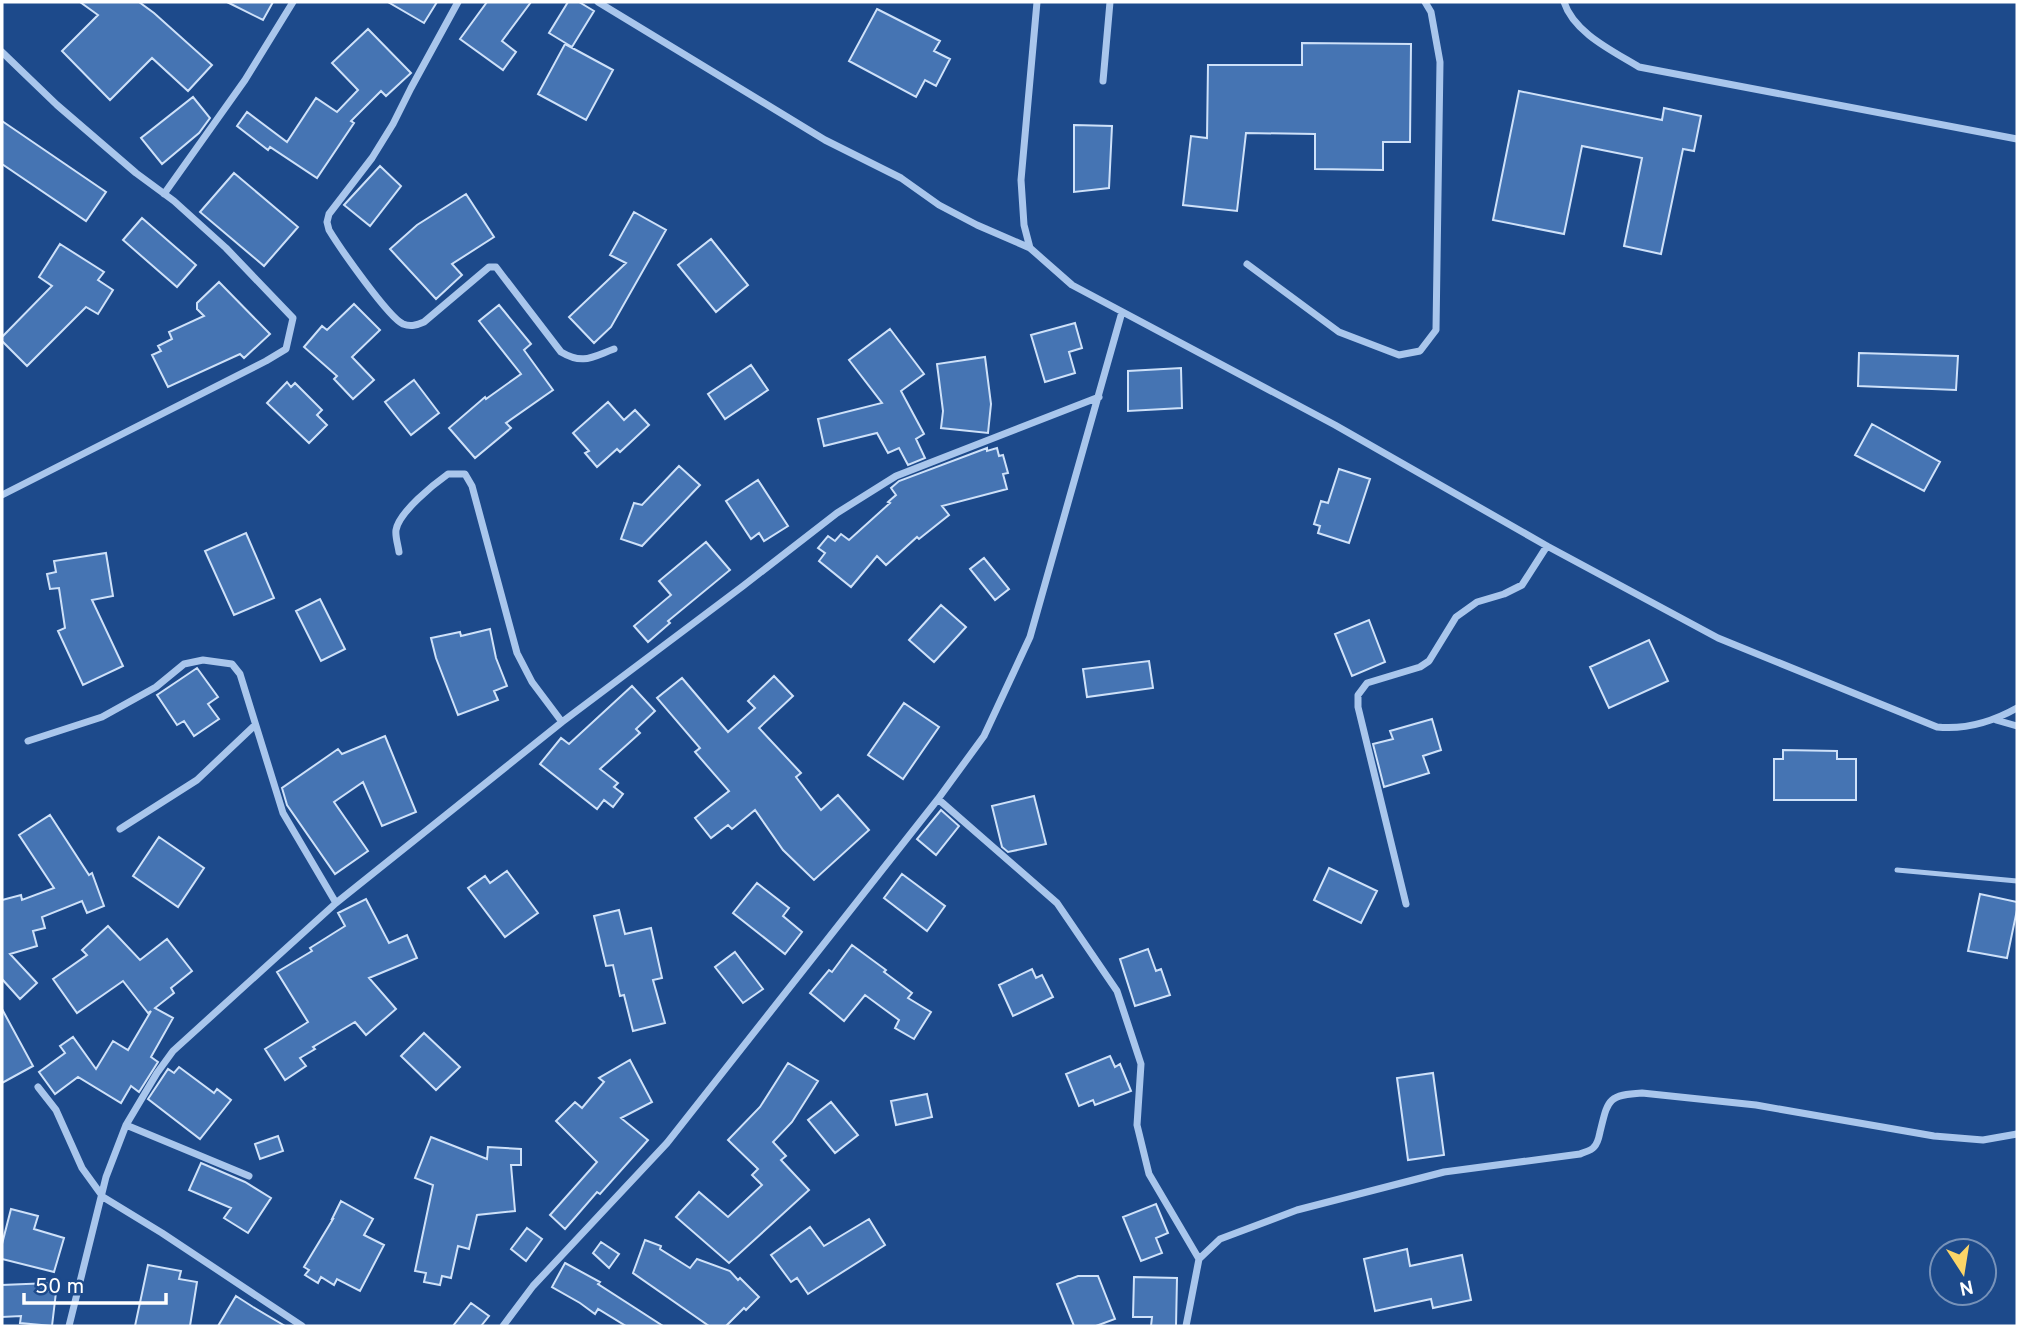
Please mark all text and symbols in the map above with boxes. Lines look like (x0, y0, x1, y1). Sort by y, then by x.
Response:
north arrow (1928, 1237, 1998, 1307)
scale bar (24, 1262, 166, 1306)
text: 50 m (35, 1274, 84, 1301)
text: N (1957, 1274, 1975, 1300)

